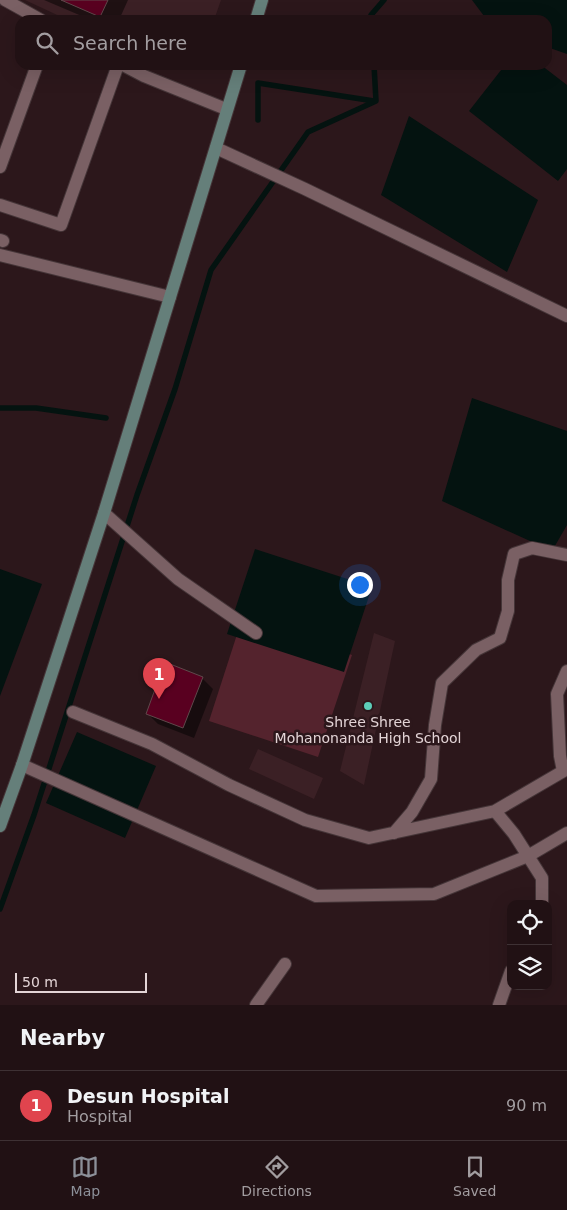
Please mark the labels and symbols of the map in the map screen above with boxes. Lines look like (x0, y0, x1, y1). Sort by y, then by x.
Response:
your location (347, 572, 373, 598)
pin: 1 (143, 658, 175, 699)
marker: Shree Shree Mohanonanda High School (362, 700, 374, 712)
place label: Shree Shree Mohanonanda High School (275, 714, 461, 746)
scale bar (15, 970, 148, 993)

